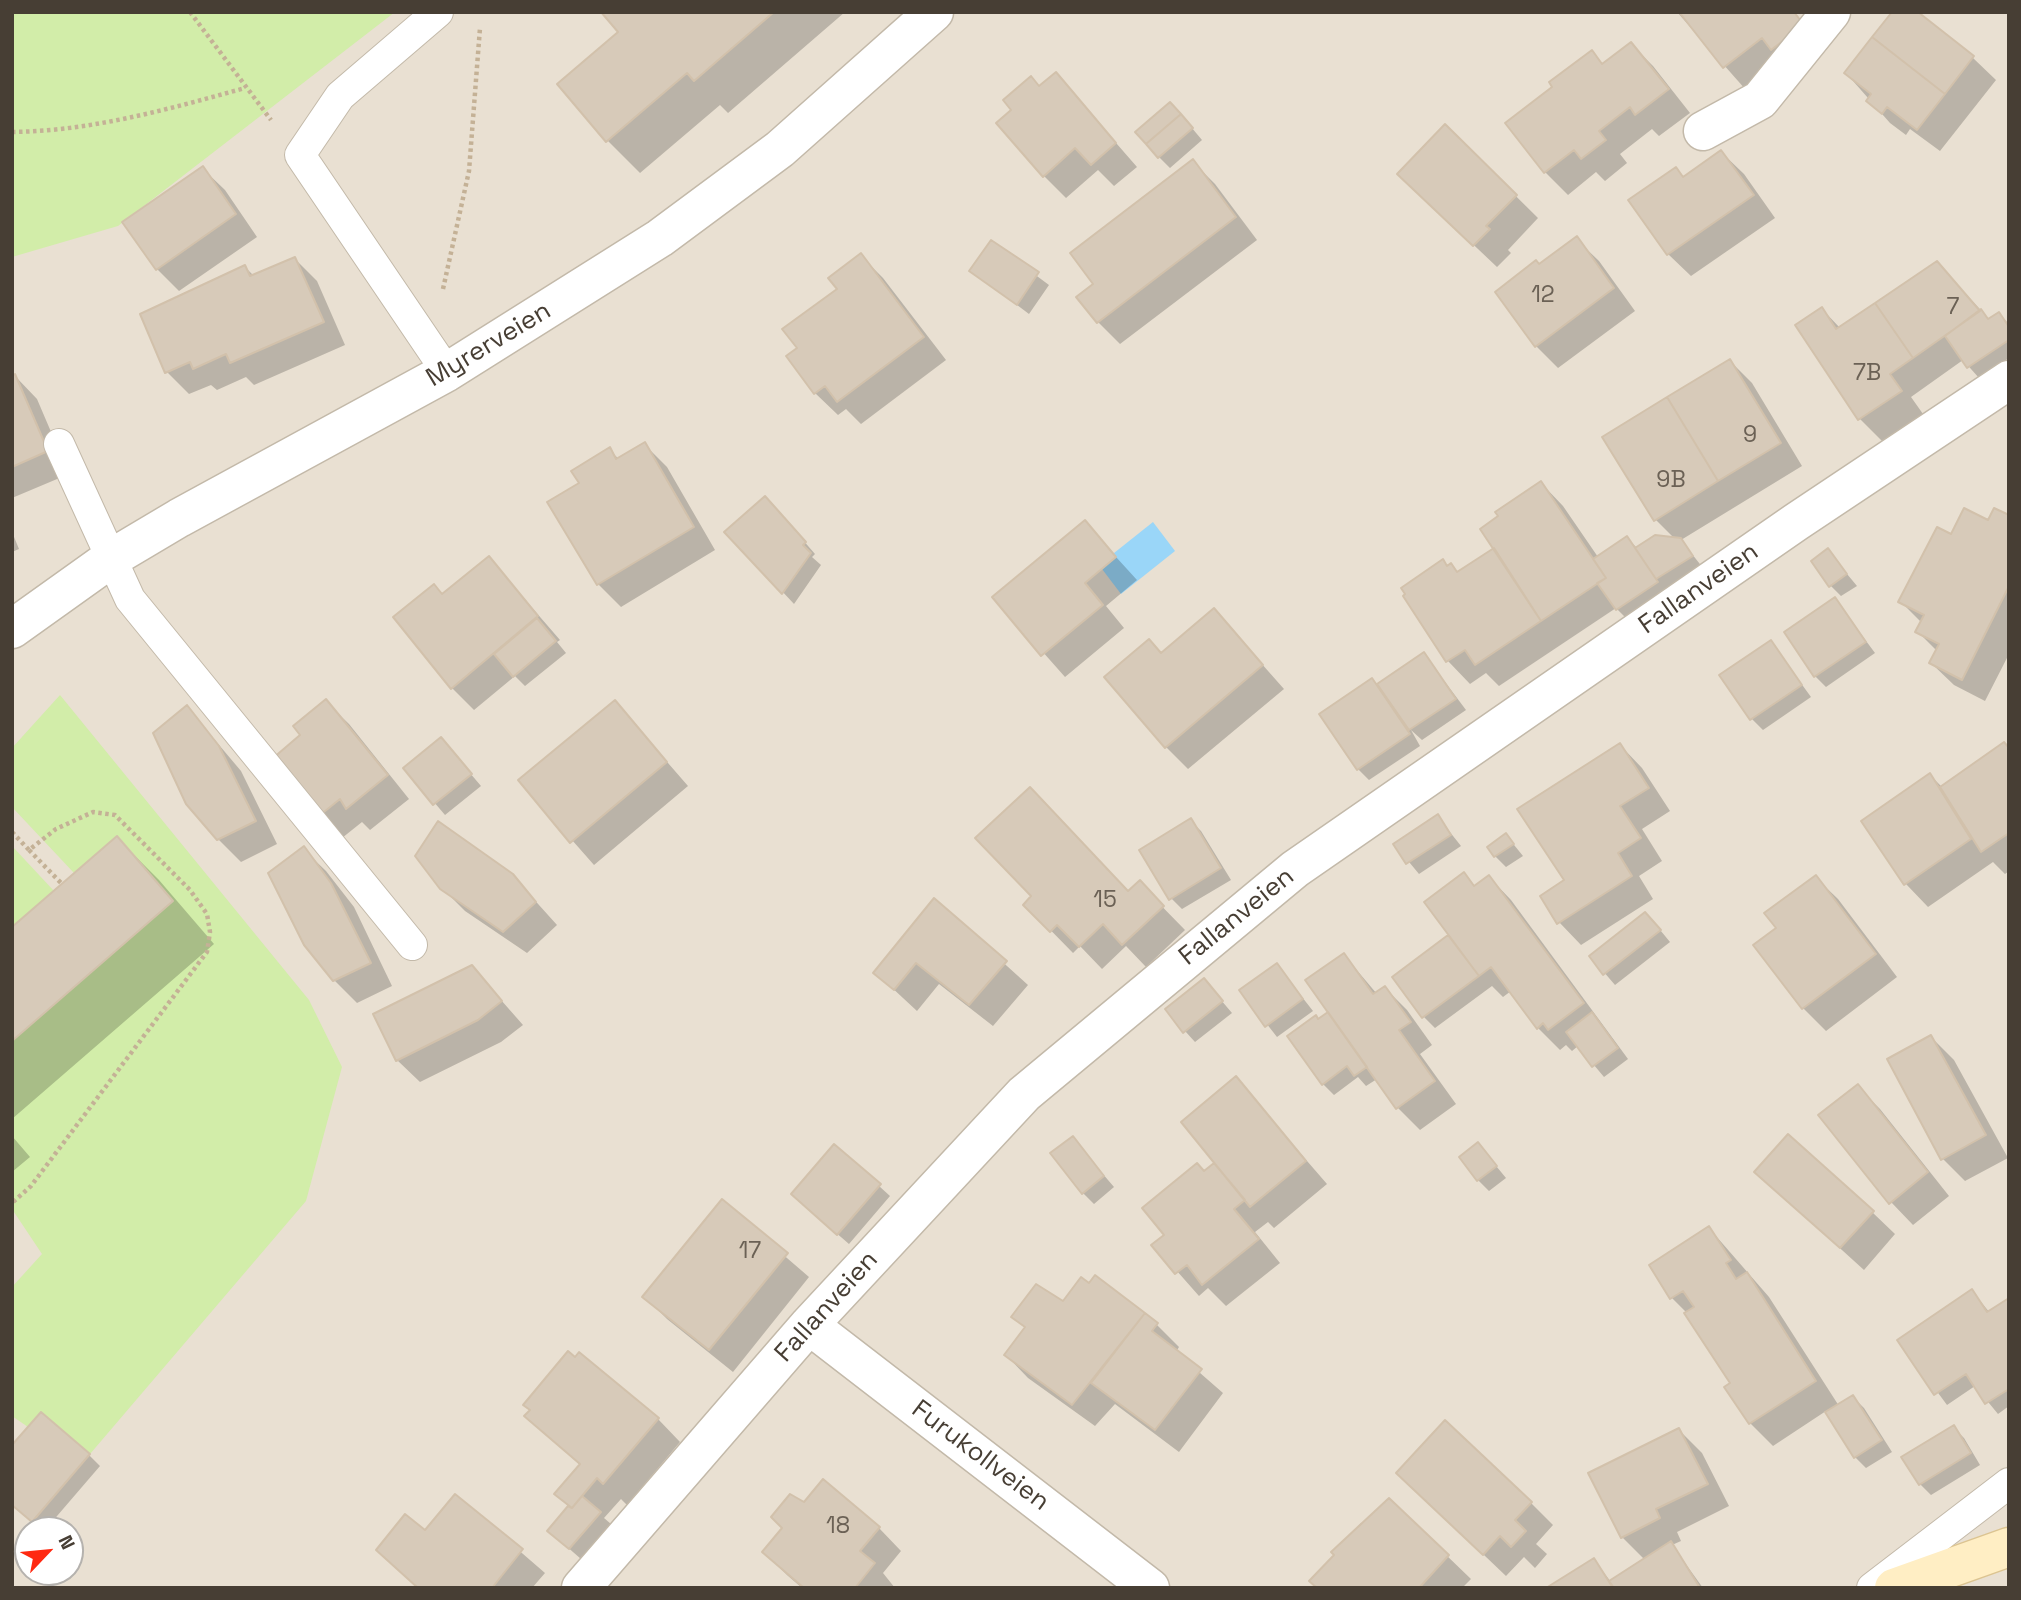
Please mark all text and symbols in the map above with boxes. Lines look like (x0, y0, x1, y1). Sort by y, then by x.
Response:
house number: 12 (1531, 282, 1555, 310)
house number: 7 (1947, 294, 1959, 322)
street label: Myrerveien (421, 296, 557, 394)
house number: 7B (1853, 360, 1881, 388)
house number: 9 (1743, 422, 1757, 450)
house number: 9B (1656, 467, 1686, 495)
street label: Fallanveien (1633, 536, 1765, 642)
street label: Fallanveien (1173, 861, 1301, 973)
house number: 15 (1093, 887, 1117, 915)
house number: 17 (739, 1238, 761, 1266)
street label: Fallanveien (769, 1245, 885, 1369)
street label: Furukollveien (905, 1394, 1055, 1518)
house number: 18 (826, 1513, 850, 1541)
north arrow (14, 1516, 84, 1586)
text: N (52, 1531, 81, 1554)

